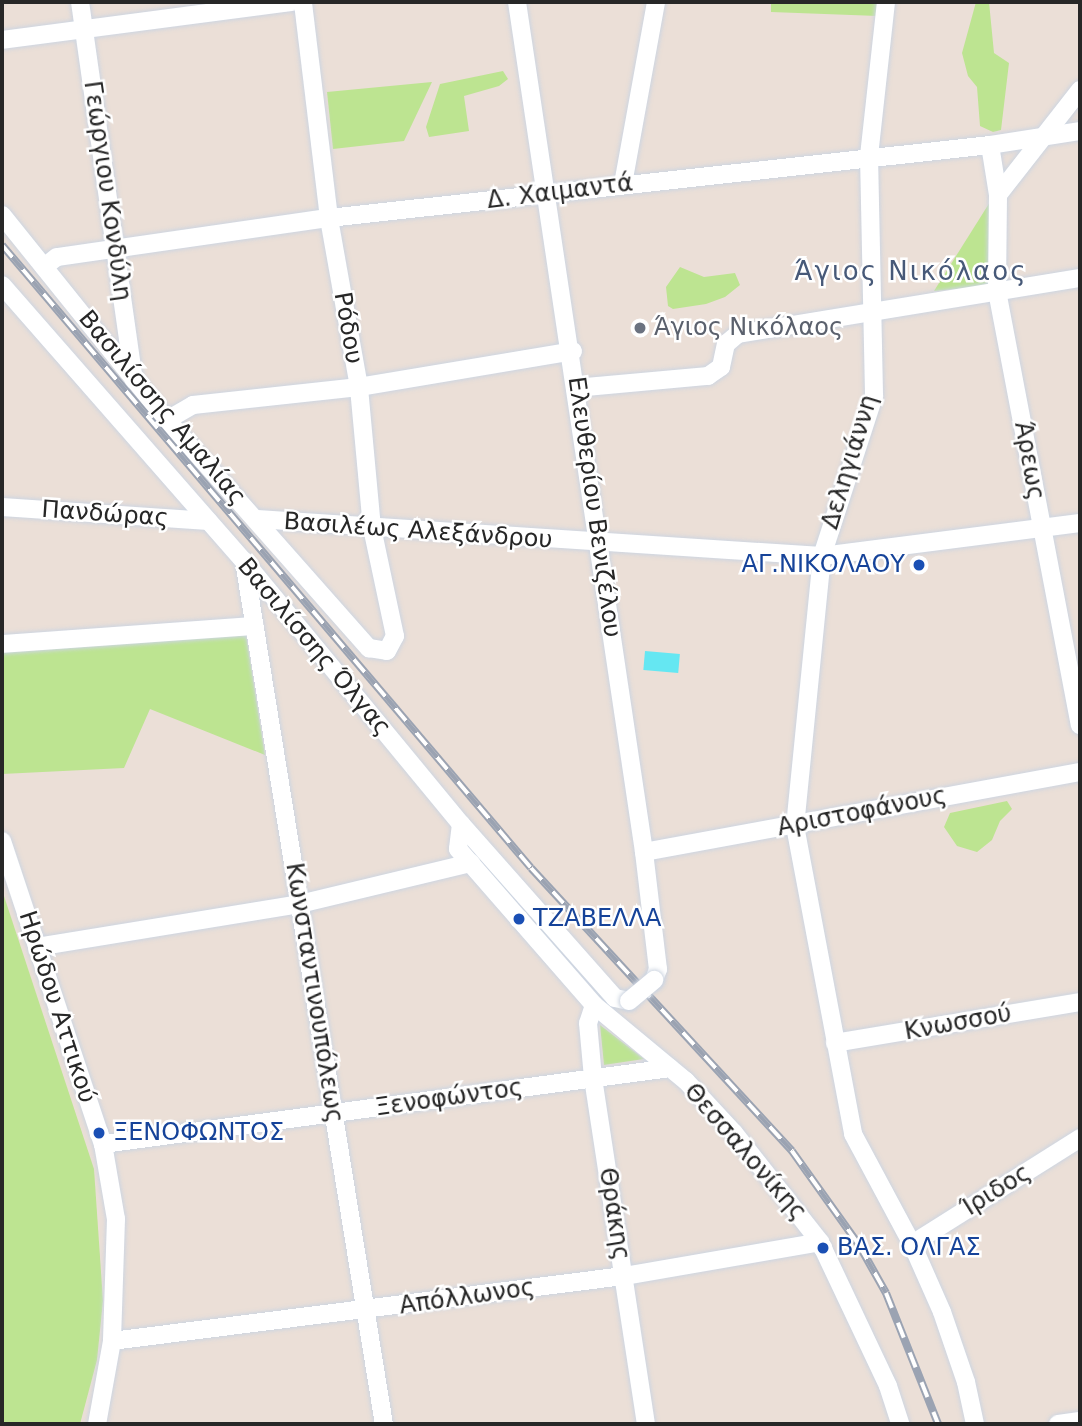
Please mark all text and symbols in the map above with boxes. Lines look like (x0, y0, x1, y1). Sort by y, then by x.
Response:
street label: Γεώργιου Κονδύλη (77, 79, 137, 303)
street label: Δ. Χαιμαντά (485, 169, 635, 215)
district label: Άγιος Νικόλαος (796, 256, 1026, 288)
street label: Ρόδου (328, 290, 368, 366)
street label: Βασιλίσσης Αμαλίας (72, 305, 252, 511)
place label: Άγιος Νικόλαος (654, 314, 843, 342)
marker: Άγιος Νικόλαος (632, 320, 648, 336)
street label: Ελευθερίου Βενιζέλου (561, 375, 627, 639)
street label: Δεληγιάννη (816, 391, 884, 533)
street label: Άρεως (1008, 420, 1050, 502)
street label: Πανδώρας (41, 495, 169, 533)
street label: Βασιλέως Αλεξάνδρου (283, 507, 553, 555)
place label: ΑΓ.ΝΙΚΟΛΑΟΥ (742, 551, 905, 579)
street label: Βασιλίσσης Όλγας (231, 552, 397, 742)
marker: ΑΓ.ΝΙΚΟΛΑΟΥ (911, 557, 927, 573)
street label: Αριστοφάνους (775, 781, 949, 843)
street label: Κωνσταντινουπόλεως (279, 861, 349, 1125)
place label: ΤΖΑΒΕΛΛΑ (533, 905, 661, 933)
street label: Ηρώδου Αττικού (12, 907, 102, 1107)
marker: ΤΖΑΒΕΛΛΑ (511, 911, 527, 927)
street label: Κνωσσού (902, 999, 1014, 1047)
street label: Ξενοφώντος (373, 1073, 525, 1123)
street label: Θεσσαλονίκης (678, 1078, 812, 1226)
place label: ΞΕΝΟΦΩΝΤΟΣ (113, 1119, 284, 1147)
marker: ΞΕΝΟΦΩΝΤΟΣ (91, 1125, 107, 1141)
street label: Ίριδος (956, 1158, 1036, 1224)
street label: Θράκης (592, 1166, 636, 1262)
place label: ΒΑΣ. ΟΛΓΑΣ (837, 1234, 981, 1262)
marker: ΒΑΣ. ΟΛΓΑΣ (815, 1240, 831, 1256)
street label: Απόλλωνος (398, 1273, 536, 1321)

